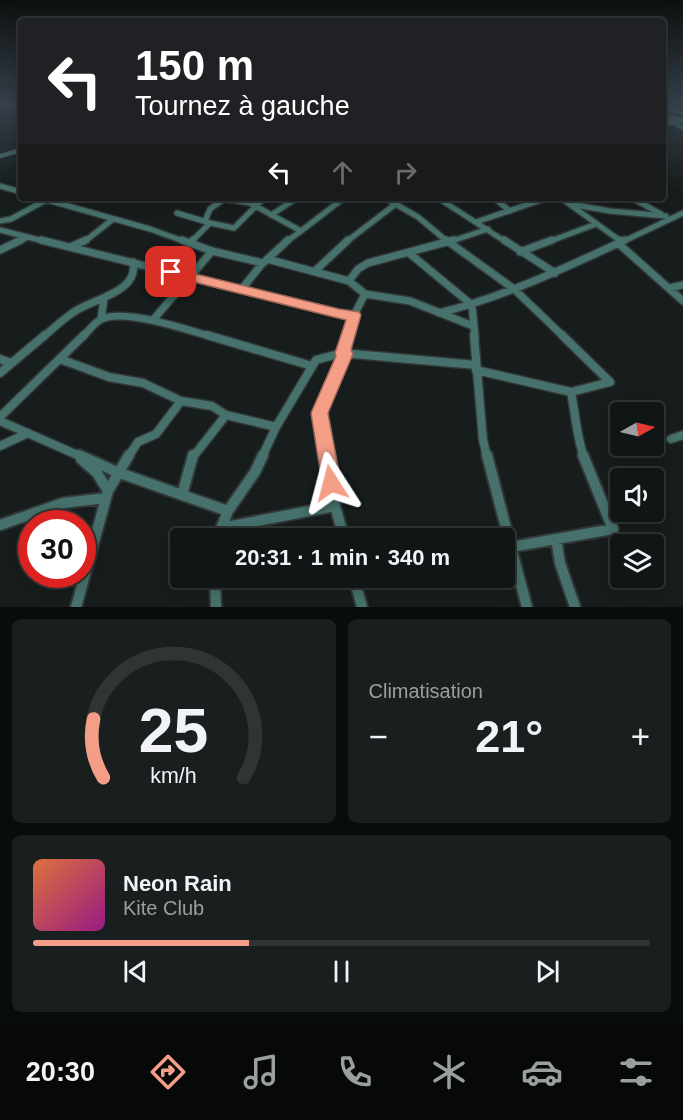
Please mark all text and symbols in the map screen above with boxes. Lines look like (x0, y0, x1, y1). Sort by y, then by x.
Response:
icon: left (36, 42, 114, 120)
text: 150 m (135, 42, 254, 89)
text: Tournez à gauche (135, 91, 350, 121)
icon: left (263, 156, 296, 189)
icon: ahead (326, 156, 359, 189)
icon: right (389, 156, 422, 189)
pin (145, 246, 196, 297)
icon: arrive (154, 255, 187, 288)
north arrow (610, 402, 664, 456)
map controls (610, 402, 664, 588)
position arrow (299, 451, 363, 515)
button: sound (610, 468, 664, 522)
speed limit sign: 30 (18, 510, 96, 588)
button: layers (610, 534, 664, 588)
text: 20:31 · 1 min · 340 m (235, 545, 450, 570)
text: Climatisation (369, 680, 483, 702)
text: 25 (139, 696, 208, 765)
text: 21° (475, 711, 543, 762)
text: − (369, 718, 388, 755)
text: + (631, 718, 650, 755)
text: km/h (151, 764, 197, 788)
text: Neon Rain (123, 871, 232, 896)
text: Kite Club (123, 897, 204, 919)
icon: previous (119, 955, 152, 988)
icon: pause (325, 955, 358, 988)
icon: next (531, 955, 564, 988)
icon: directions (147, 1051, 189, 1093)
icon: music (240, 1051, 282, 1093)
icon: phone (334, 1051, 376, 1093)
icon: climate (428, 1051, 470, 1093)
icon: car (521, 1051, 563, 1093)
icon: filters (615, 1051, 657, 1093)
text: 20:30 (26, 1057, 95, 1087)

